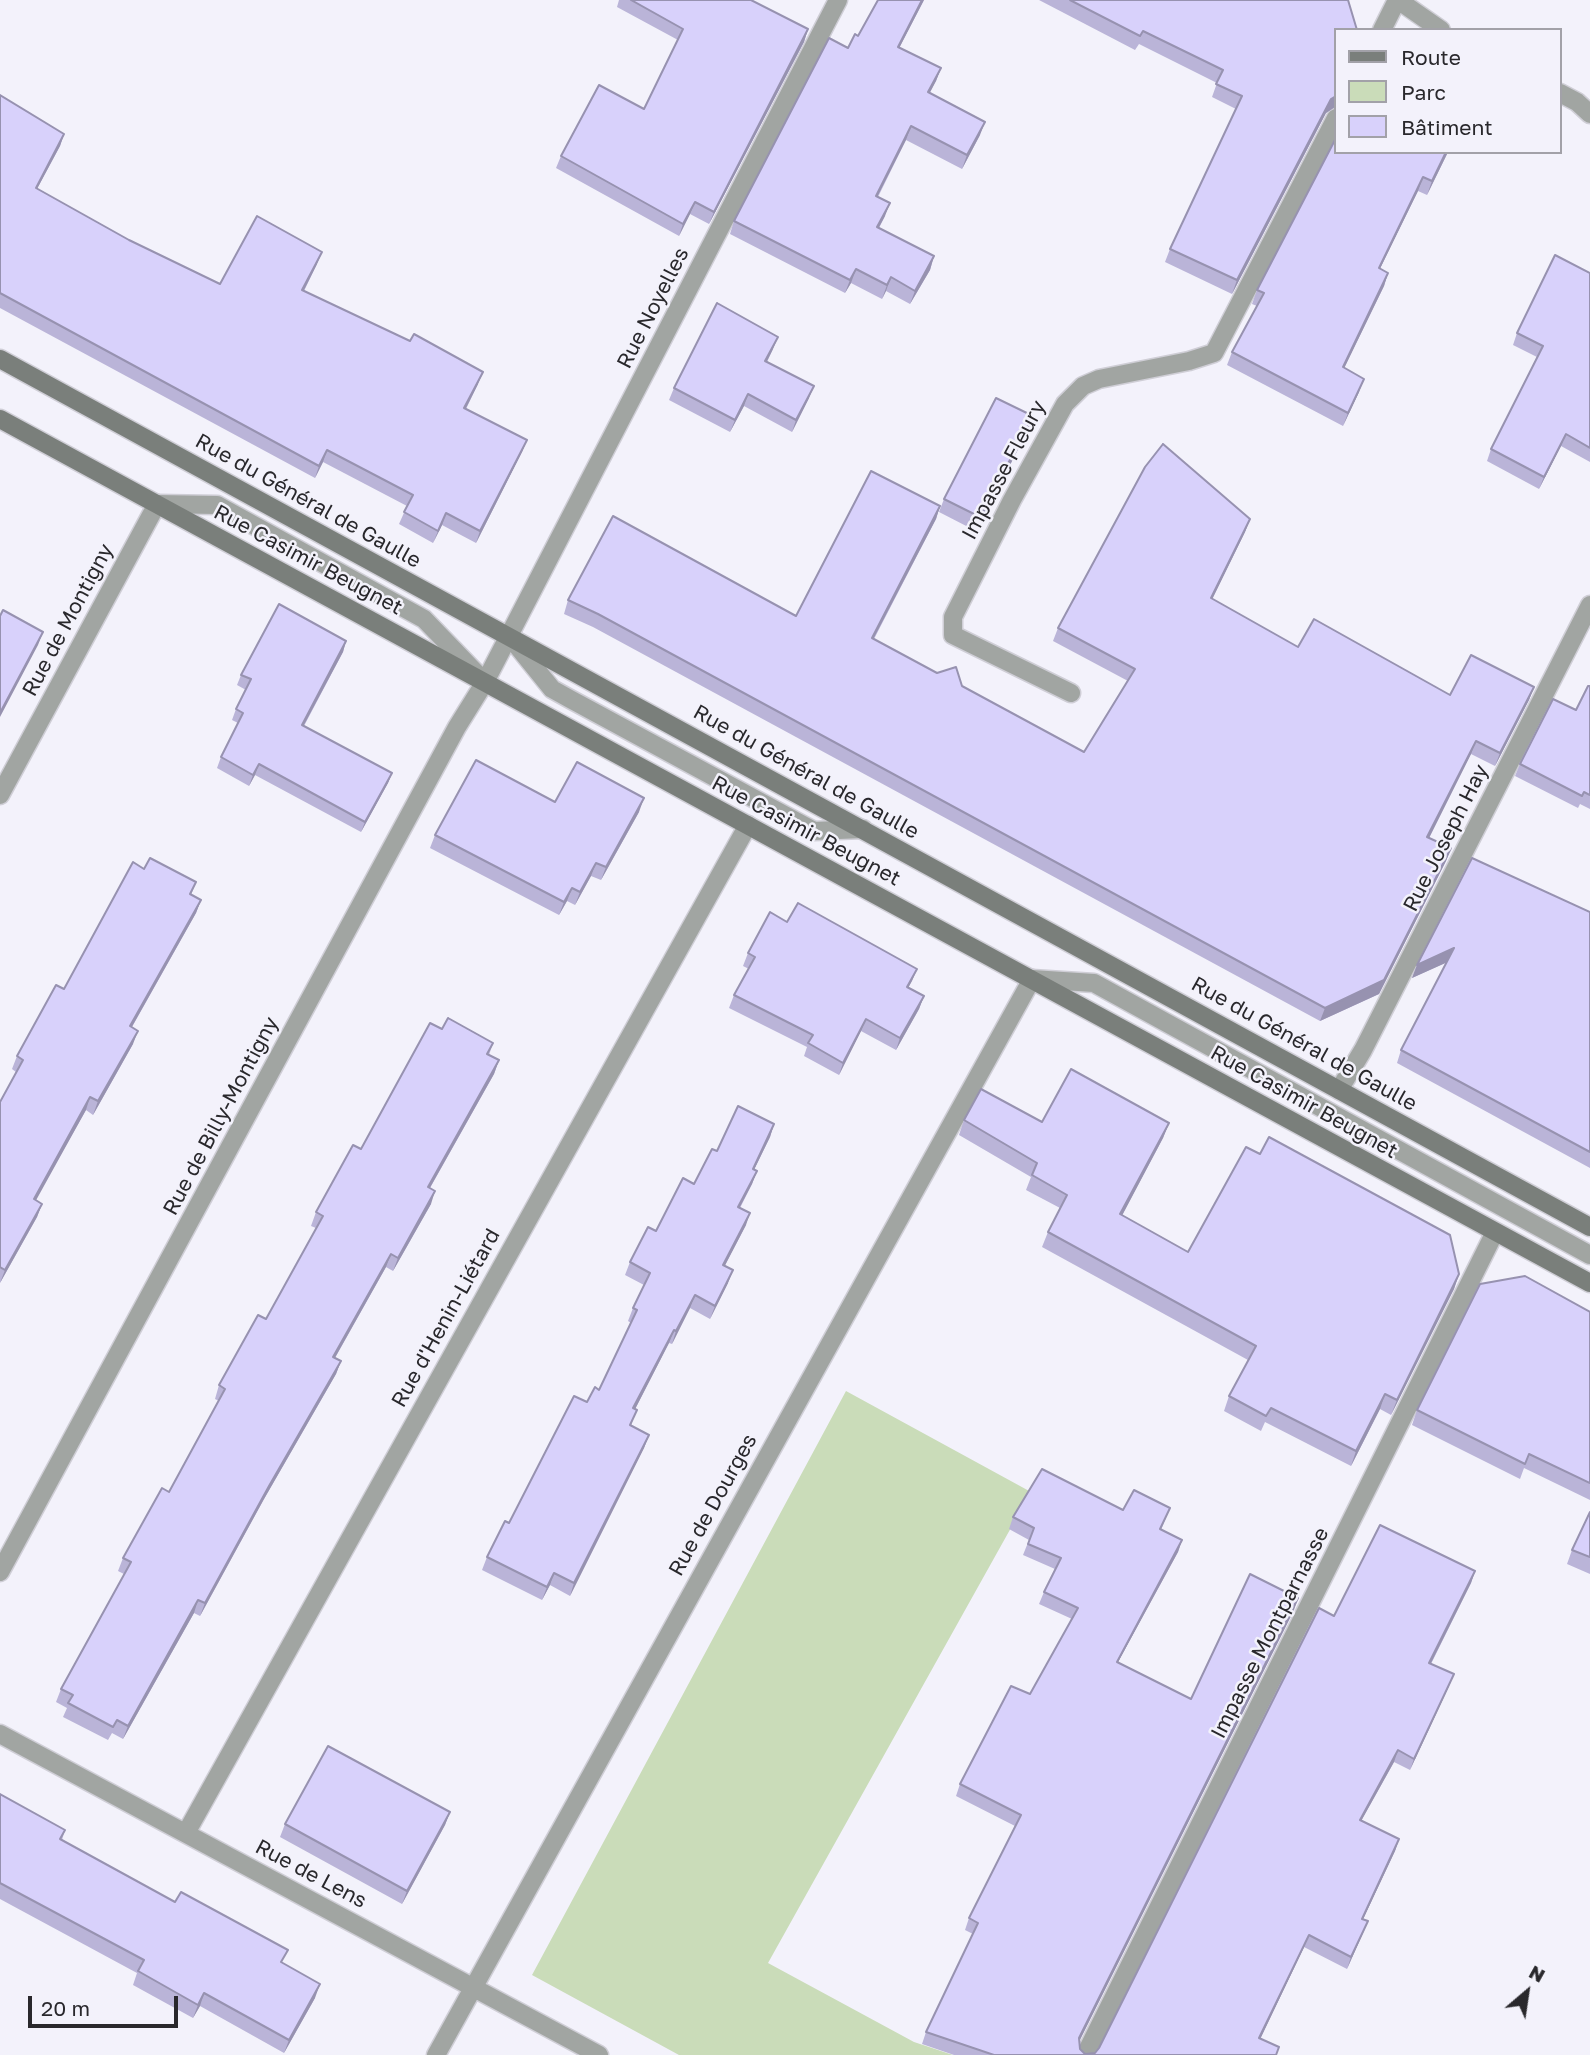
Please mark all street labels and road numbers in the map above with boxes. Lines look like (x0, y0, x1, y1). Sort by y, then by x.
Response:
street label: Rue Noyelles (612, 243, 694, 373)
street label: Impasse Fleury (957, 396, 1051, 544)
street label: Rue du Général de Gaulle (191, 428, 425, 574)
street label: Rue Casimir Beugnet (209, 500, 407, 620)
street label: Rue de Montigny (17, 540, 119, 700)
street label: Rue du Général de Gaulle (689, 699, 923, 845)
street label: Rue Joseph Hay (1398, 760, 1494, 916)
street label: Rue Casimir Beugnet (707, 771, 905, 891)
street label: Rue du Général de Gaulle (1187, 971, 1421, 1117)
street label: Rue de Billy-Montigny (158, 1013, 284, 1219)
street label: Rue Casimir Beugnet (1206, 1040, 1402, 1164)
street label: Rue d'Henin-Liétard (386, 1224, 506, 1412)
street label: Rue de Dourges (664, 1430, 762, 1580)
street label: Impasse Montparnasse (1206, 1523, 1334, 1743)
street label: Rue de Lens (251, 1834, 371, 1914)

